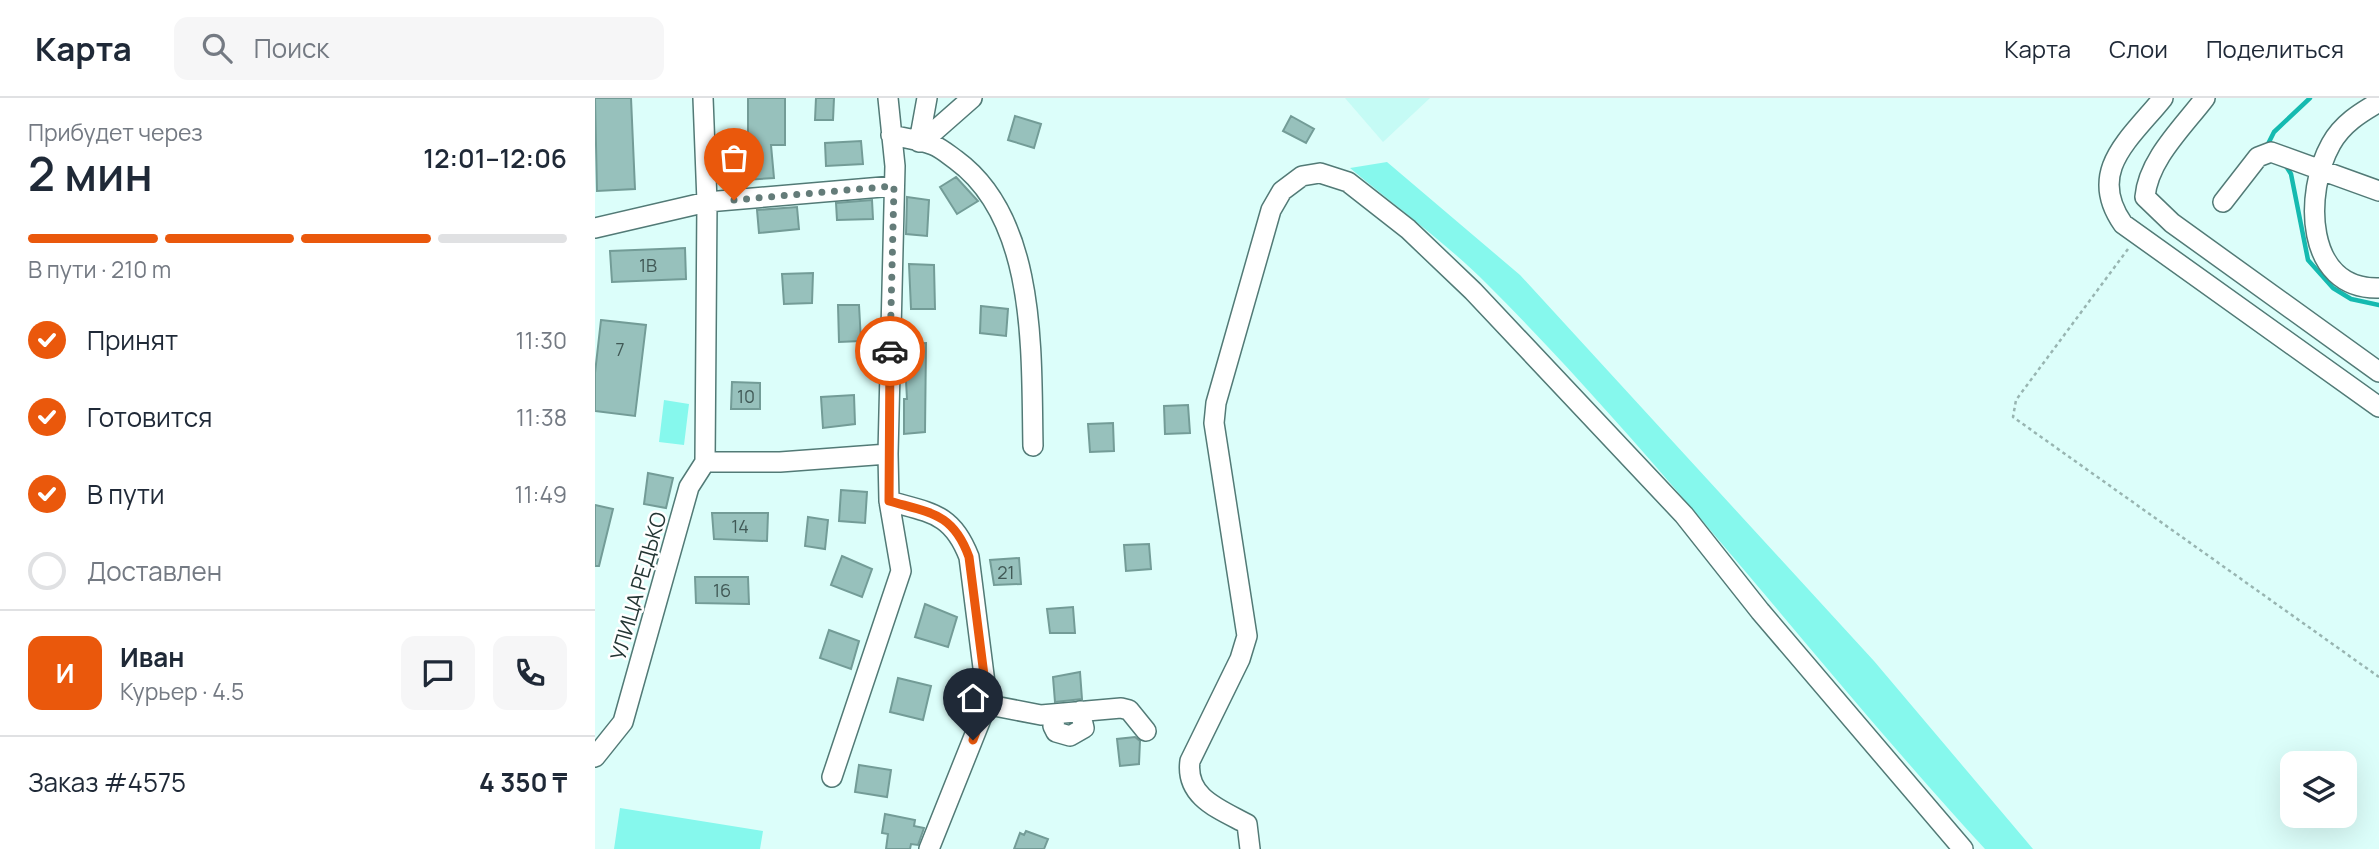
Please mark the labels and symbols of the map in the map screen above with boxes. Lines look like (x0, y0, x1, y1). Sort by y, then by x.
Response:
pin (704, 128, 764, 200)
house number: 1В (639, 253, 657, 277)
courier (855, 316, 925, 386)
house number: 7 (615, 337, 625, 361)
house number: 10 (737, 384, 755, 408)
street label: УЛИЦА РЕДЬКО (603, 508, 673, 664)
house number: 14 (731, 514, 749, 538)
house number: 21 (997, 560, 1015, 584)
house number: 16 (713, 578, 731, 602)
pin (943, 668, 1003, 740)

